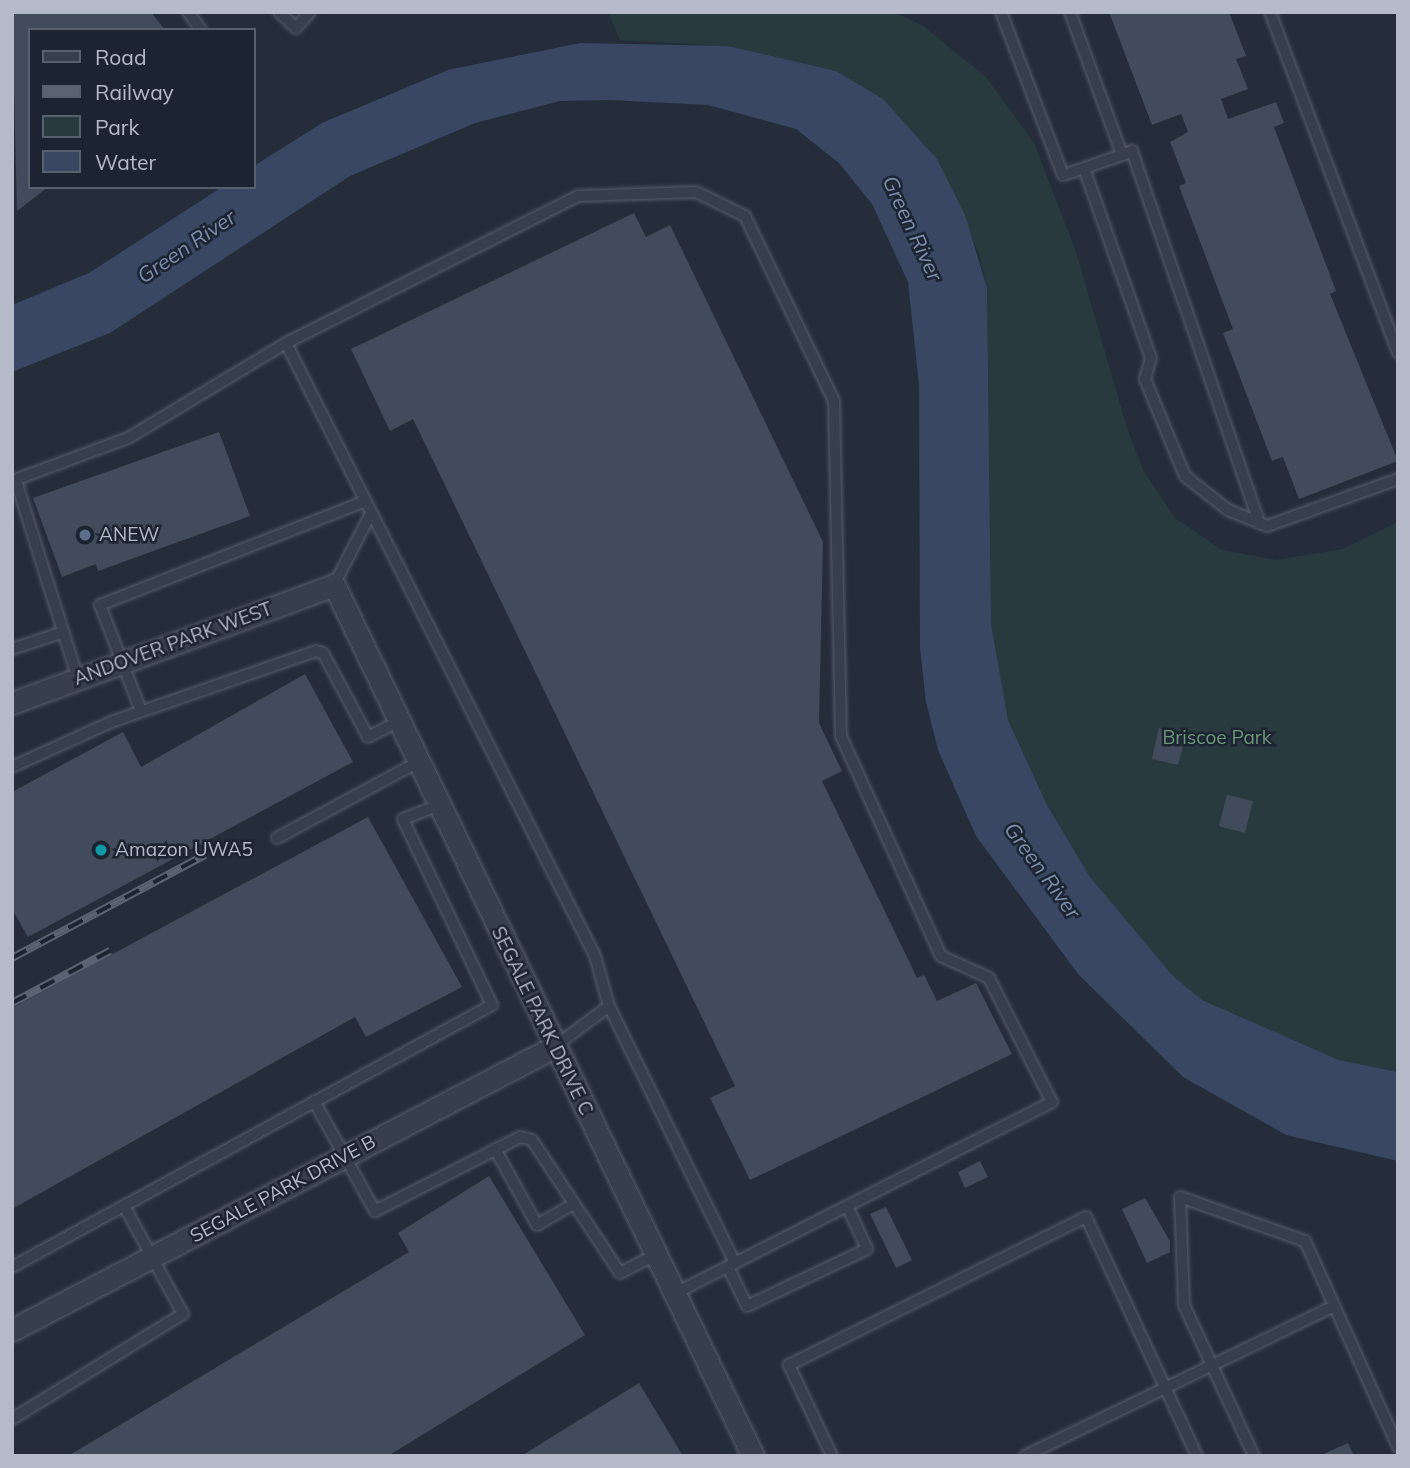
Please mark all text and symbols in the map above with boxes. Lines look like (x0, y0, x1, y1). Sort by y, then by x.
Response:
legend (28, 28, 256, 189)
text: Road (95, 44, 146, 70)
text: Railway (95, 79, 174, 105)
text: Park (95, 114, 139, 140)
text: Water (95, 149, 156, 175)
water label: Green River (878, 171, 948, 285)
water label: Green River (132, 204, 240, 288)
place label: ANEW (99, 524, 159, 546)
marker: ANEW (77, 527, 93, 543)
street label: ANDOVER PARK WEST (71, 597, 275, 691)
park label: Briscoe Park (1162, 727, 1272, 749)
water label: Green River (1000, 817, 1086, 923)
place label: Amazon UWA5 (115, 839, 253, 861)
marker: Amazon UWA5 (93, 842, 109, 858)
street label: SEGALE PARK DRIVE C (486, 923, 598, 1119)
street label: SEGALE PARK DRIVE B (186, 1130, 380, 1248)

